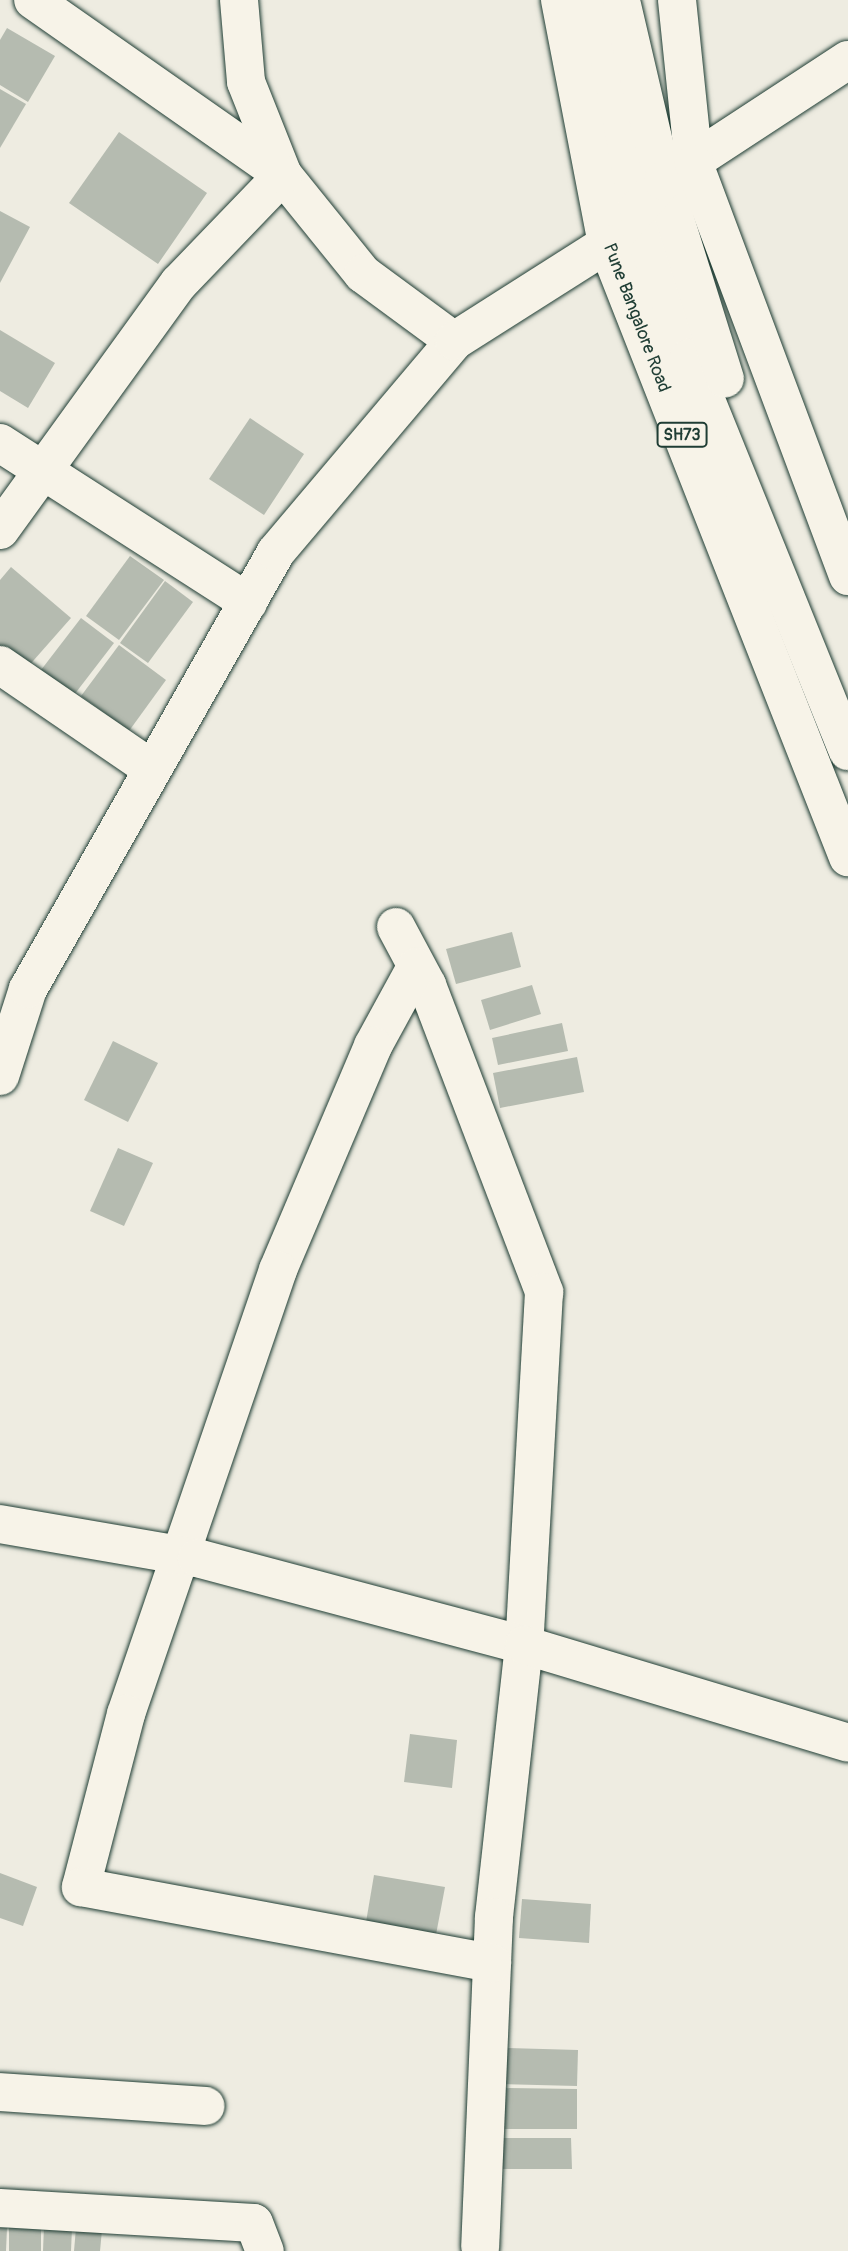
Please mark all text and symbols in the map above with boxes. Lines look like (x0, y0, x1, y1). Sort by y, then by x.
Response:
street label: Pune Bangalore Road (598, 241, 674, 395)
road number: SH73 (656, 422, 708, 448)

